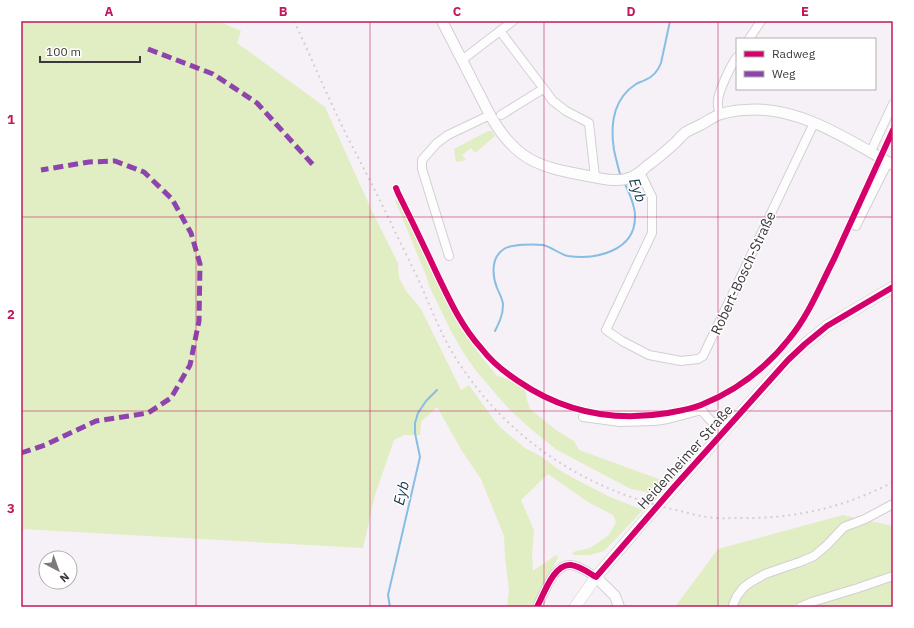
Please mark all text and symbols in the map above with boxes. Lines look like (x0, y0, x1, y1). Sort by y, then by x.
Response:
text: A (105, 3, 114, 20)
text: B (279, 3, 288, 20)
text: C (453, 3, 462, 20)
text: D (626, 3, 636, 20)
text: E (801, 3, 809, 20)
scale bar (40, 38, 140, 64)
legend (736, 38, 876, 90)
text: 100 m (46, 44, 81, 59)
text: Radweg (772, 46, 816, 61)
text: Weg (772, 66, 796, 81)
text: 1 (7, 111, 15, 128)
water label: Eyb (625, 175, 651, 205)
street label: Robert-Bosch-Straße (706, 208, 780, 338)
text: 2 (7, 306, 15, 323)
street label: Heidenheimer Straße (633, 401, 737, 513)
water label: Eyb (389, 479, 413, 507)
text: 3 (7, 500, 15, 517)
north arrow (38, 550, 78, 590)
text: N (57, 570, 72, 585)

